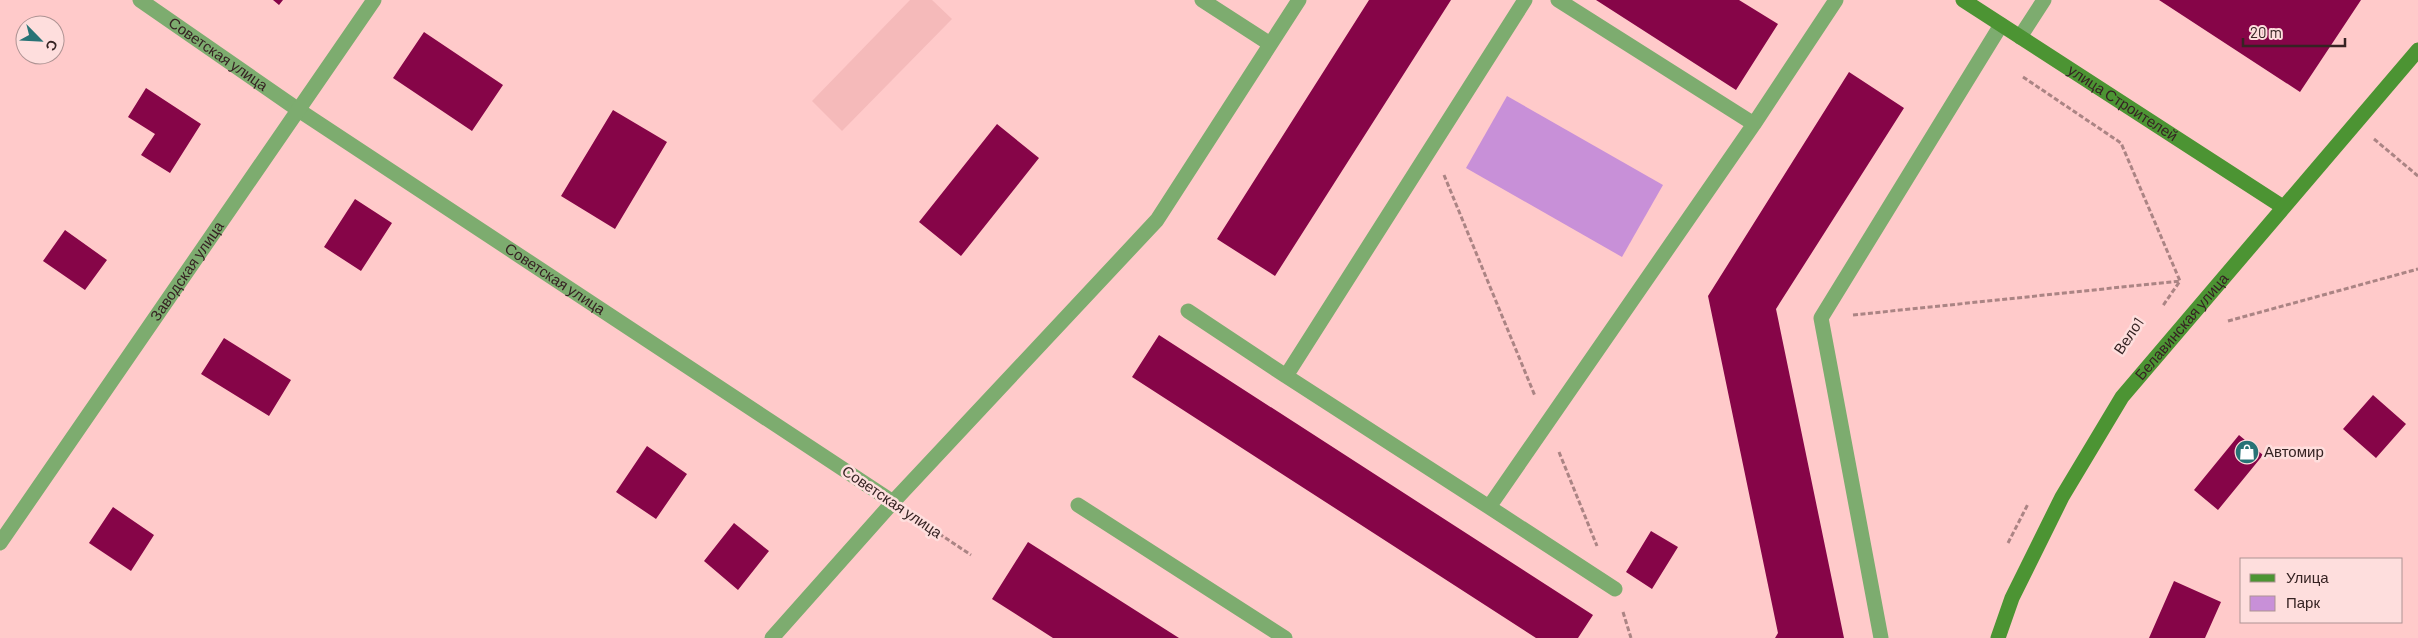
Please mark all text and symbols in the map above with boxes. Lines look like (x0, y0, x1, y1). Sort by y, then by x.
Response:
street label: Советская улица (166, 13, 272, 94)
north arrow (15, 15, 65, 65)
scale bar (2243, 15, 2346, 47)
text: 20 m (2250, 23, 2282, 41)
text: С (43, 37, 62, 54)
street label: улица Строителей (2065, 60, 2181, 144)
street label: Заводская улица (146, 217, 227, 324)
street label: Советская улица (502, 239, 610, 318)
street label: Белавинская улица (2131, 269, 2232, 383)
street label: Вело1 (2109, 314, 2147, 357)
shop icon: Автомир (2234, 439, 2260, 465)
place label: Автомир (2264, 442, 2324, 460)
street label: Советская улица (839, 461, 946, 542)
legend (2240, 558, 2403, 623)
text: Улица (2286, 568, 2329, 586)
text: Парк (2286, 593, 2320, 611)

